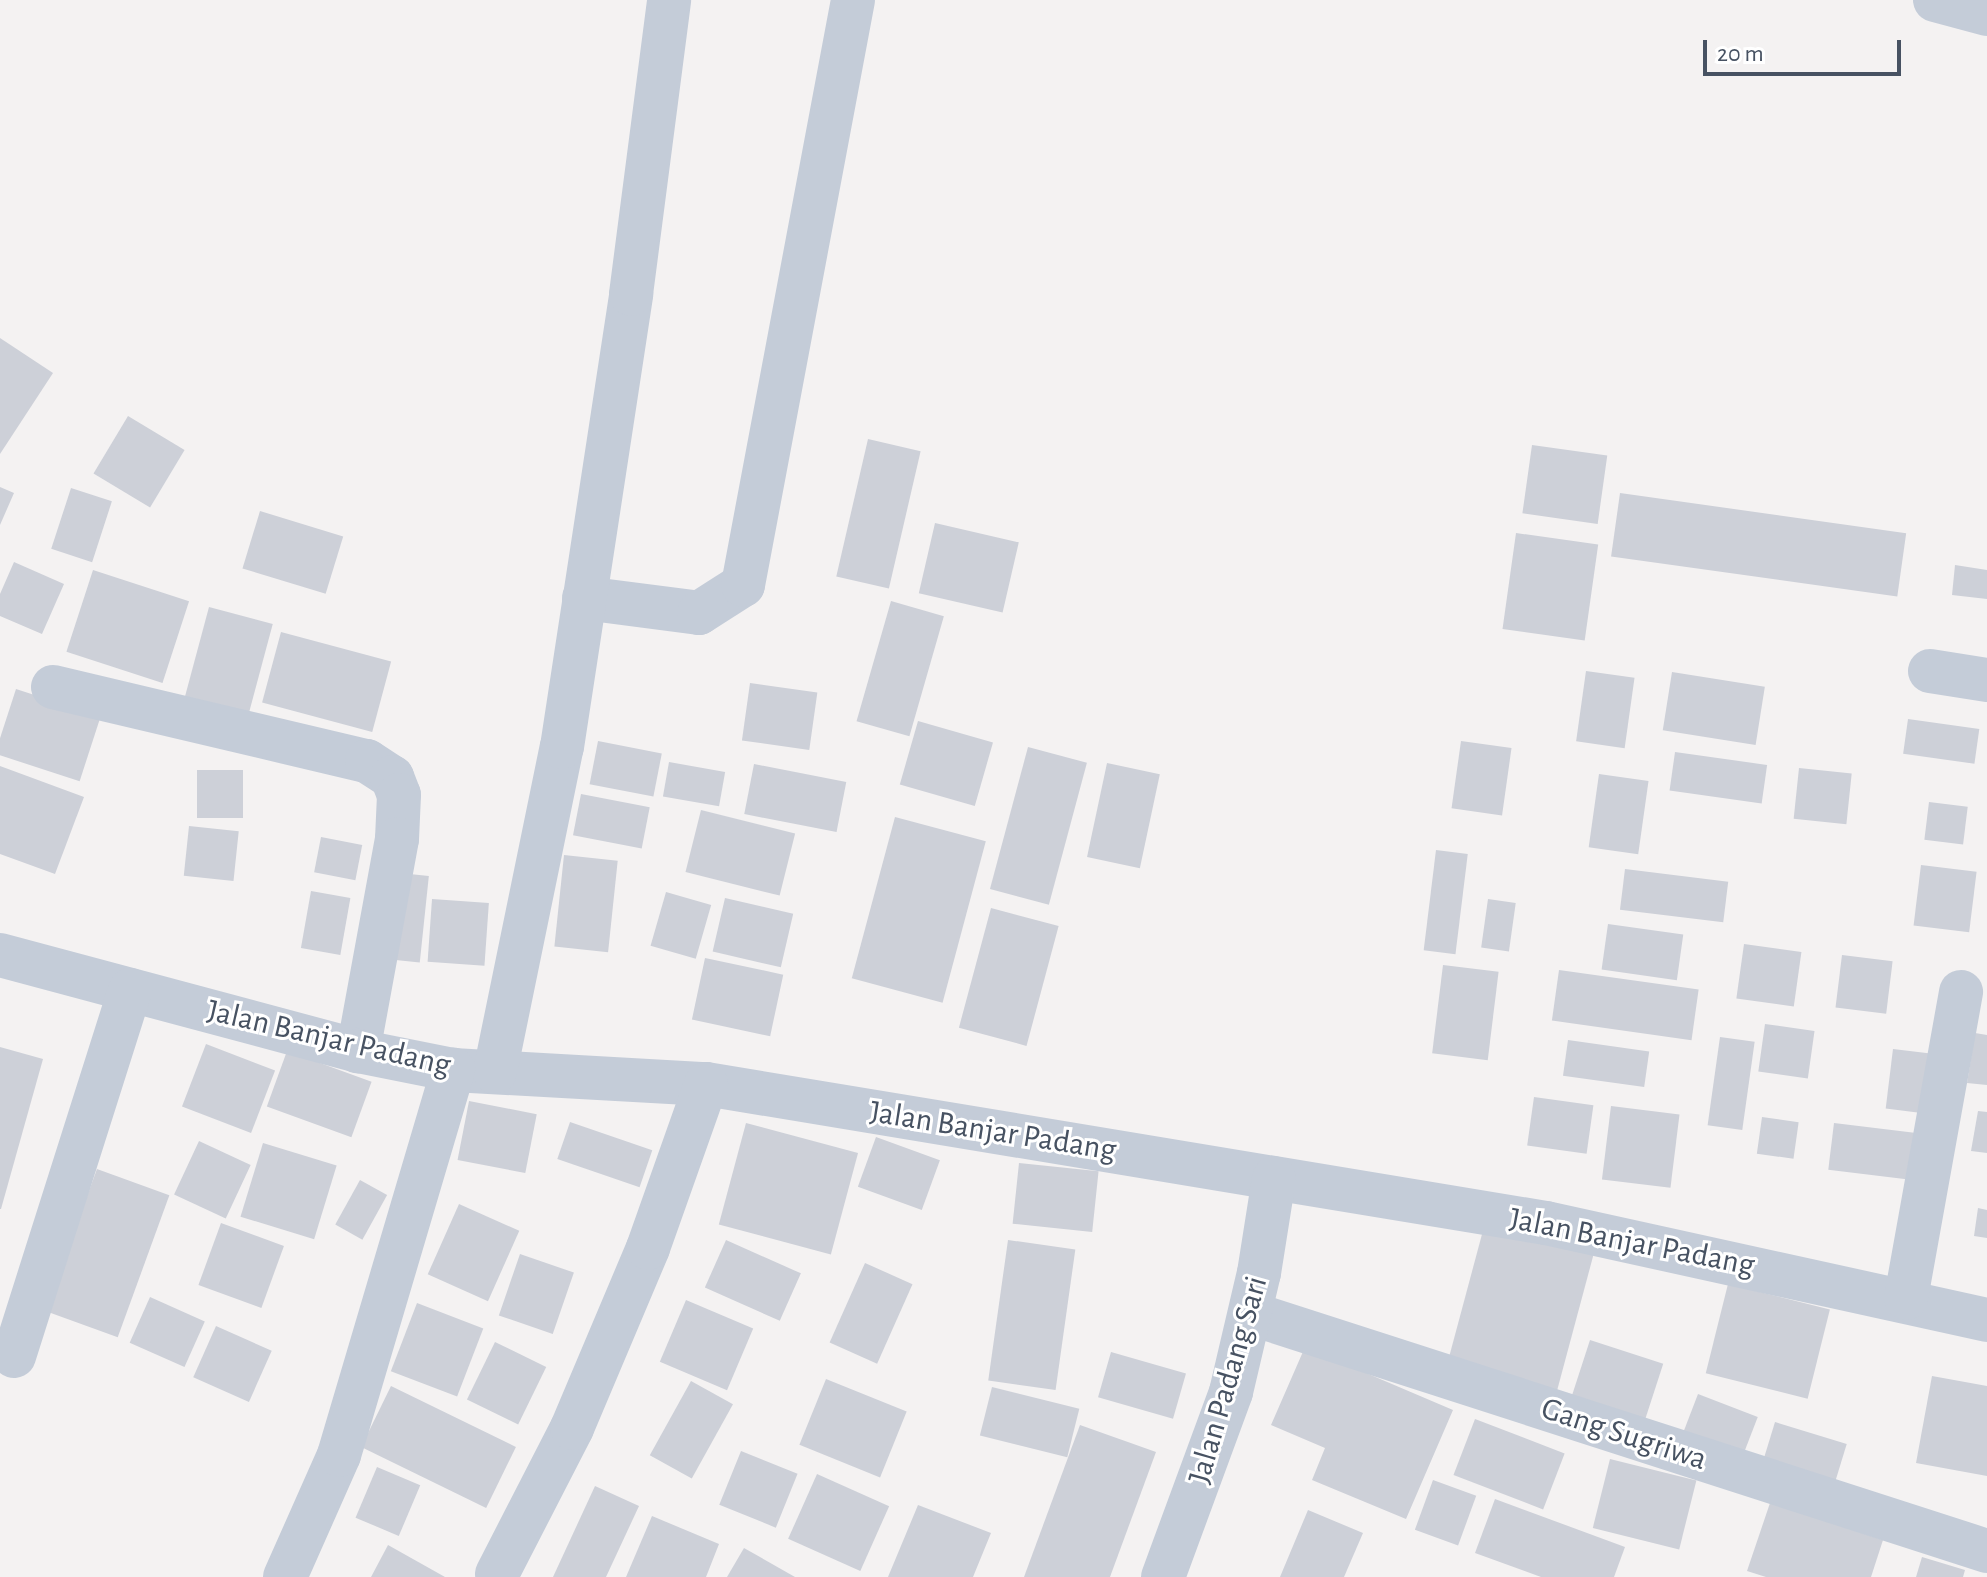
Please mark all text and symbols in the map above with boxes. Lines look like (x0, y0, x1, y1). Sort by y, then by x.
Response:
scale bar (1707, 24, 1905, 74)
text: 20 m (1717, 42, 1764, 66)
street label: Jalan Banjar Padang (204, 991, 454, 1085)
street label: Jalan Banjar Padang (867, 1093, 1119, 1169)
street label: Jalan Banjar Padang (1506, 1199, 1758, 1285)
street label: Jalan Padang Sari (1180, 1272, 1276, 1488)
street label: Gang Sugriwa (1536, 1389, 1712, 1479)

